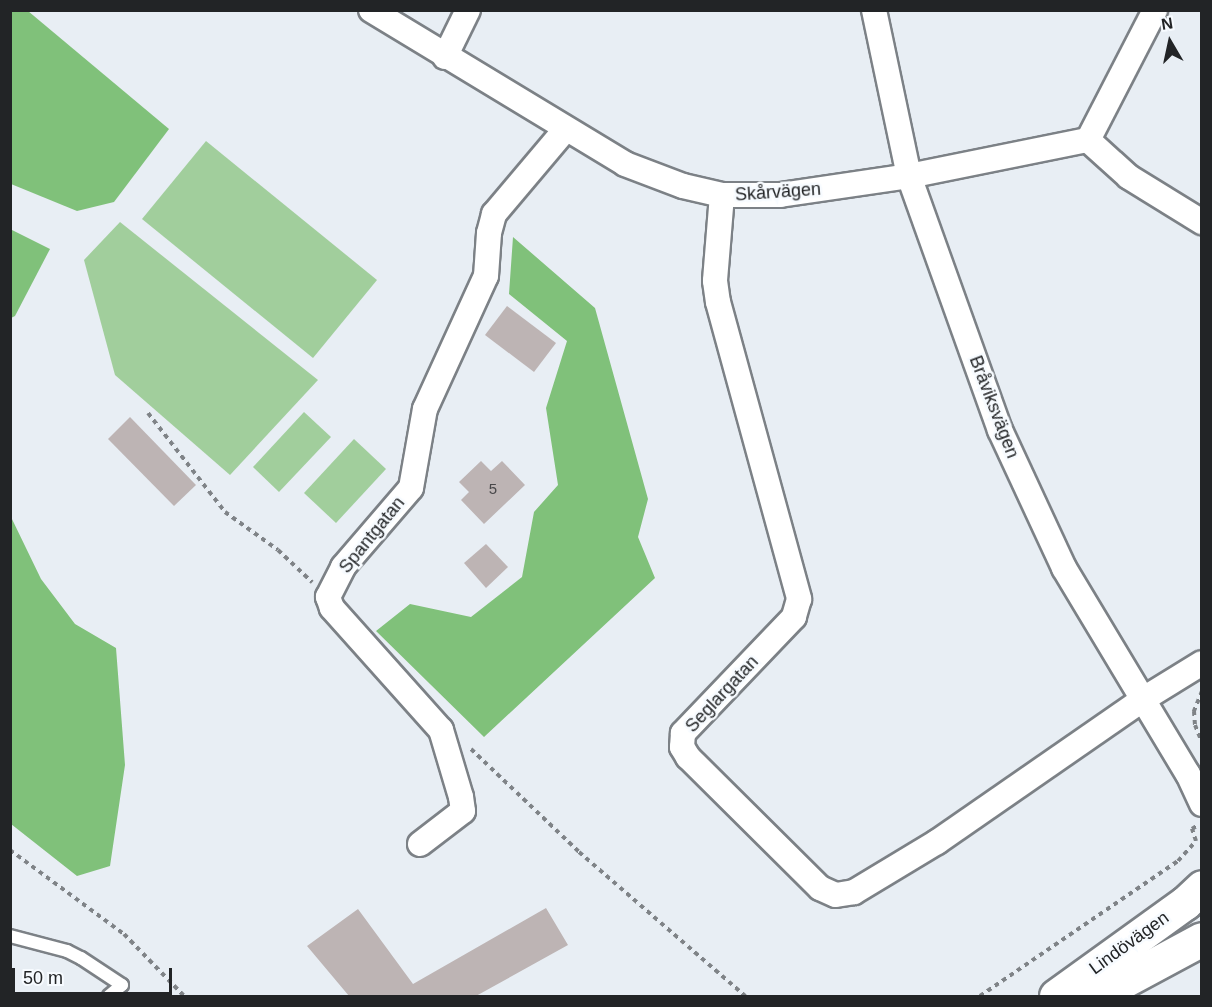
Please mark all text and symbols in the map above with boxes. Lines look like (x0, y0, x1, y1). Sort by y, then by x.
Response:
north arrow (1140, 12, 1200, 72)
text: N (1160, 14, 1174, 33)
street label: Skårvägen (734, 178, 822, 206)
street label: Bråviksvägen (965, 353, 1023, 461)
house number: 5 (489, 480, 497, 498)
street label: Spantgatan (335, 492, 409, 578)
street label: Seglargatan (681, 651, 763, 737)
street label: Lindövägen (1085, 907, 1173, 979)
scale bar (15, 956, 176, 994)
text: 50 m (23, 968, 63, 988)

